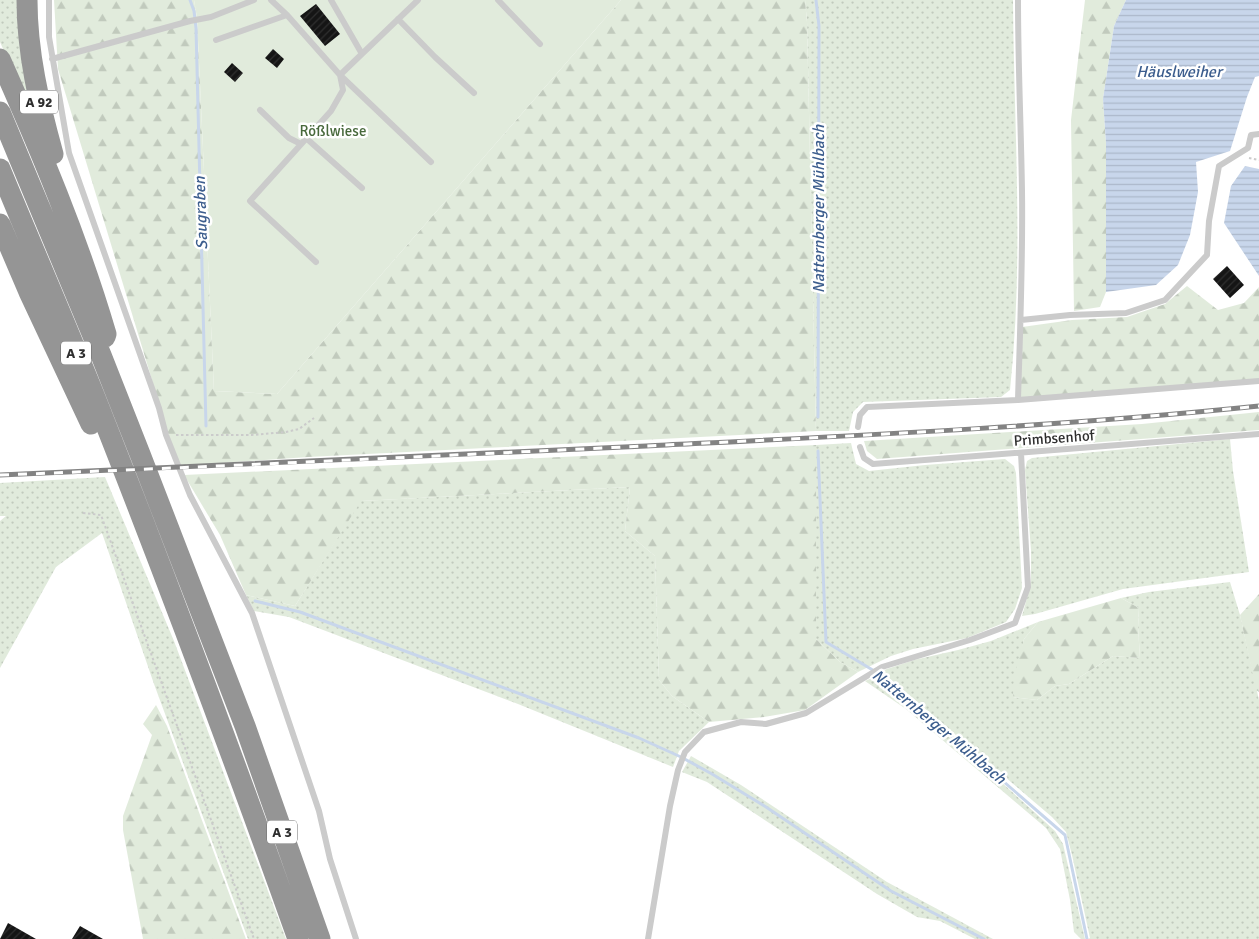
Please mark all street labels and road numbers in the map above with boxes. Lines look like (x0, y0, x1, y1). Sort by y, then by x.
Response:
road number: A 92 (20, 90, 58, 114)
road number: A 3 (61, 342, 91, 364)
street label: Primbsenhof (1013, 426, 1096, 450)
road number: A 3 (267, 820, 297, 844)

